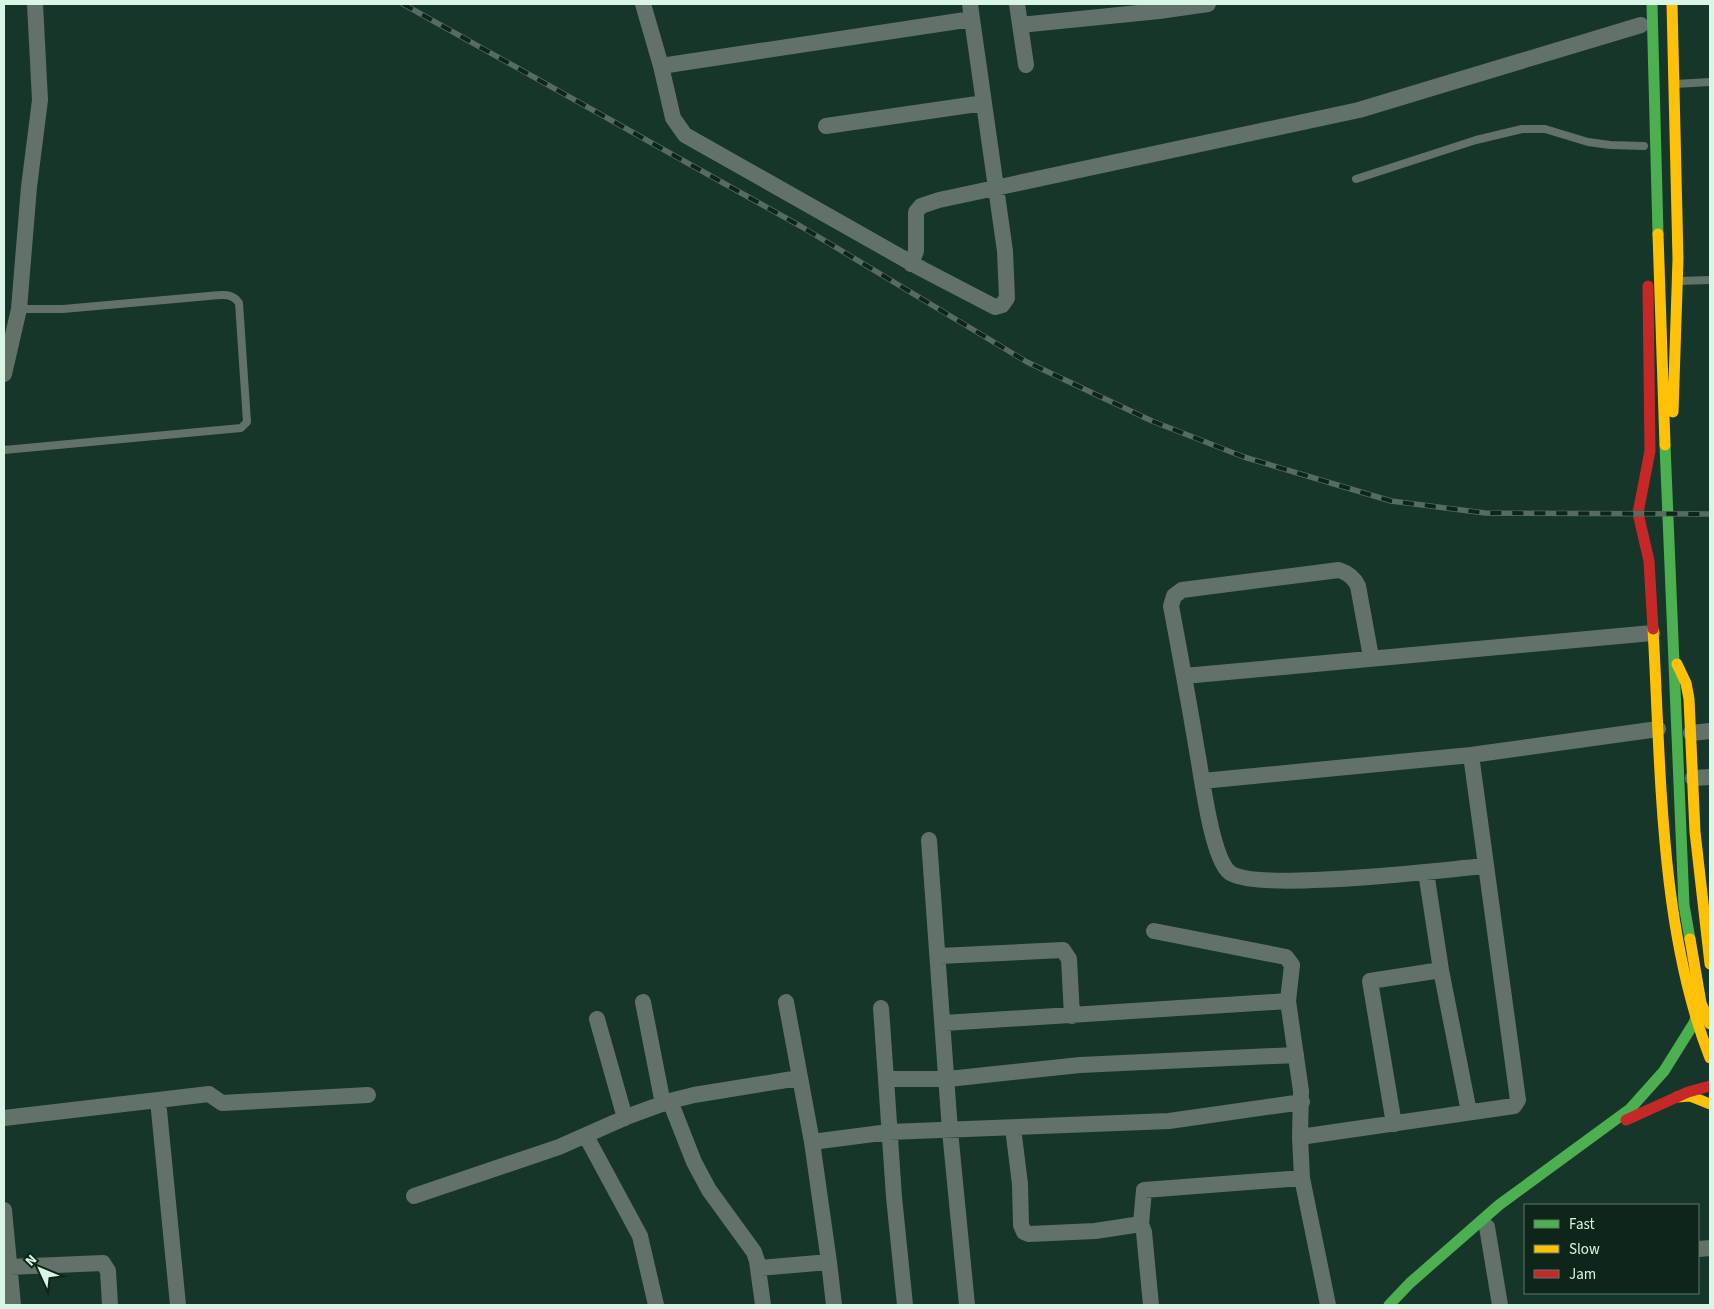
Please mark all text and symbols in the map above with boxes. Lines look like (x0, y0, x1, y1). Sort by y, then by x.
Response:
legend (1524, 1204, 1699, 1294)
text: Fast (1569, 1214, 1595, 1235)
text: Slow (1569, 1239, 1600, 1260)
north arrow (15, 1244, 65, 1294)
text: N (21, 1250, 42, 1271)
text: Jam (1569, 1264, 1596, 1285)

